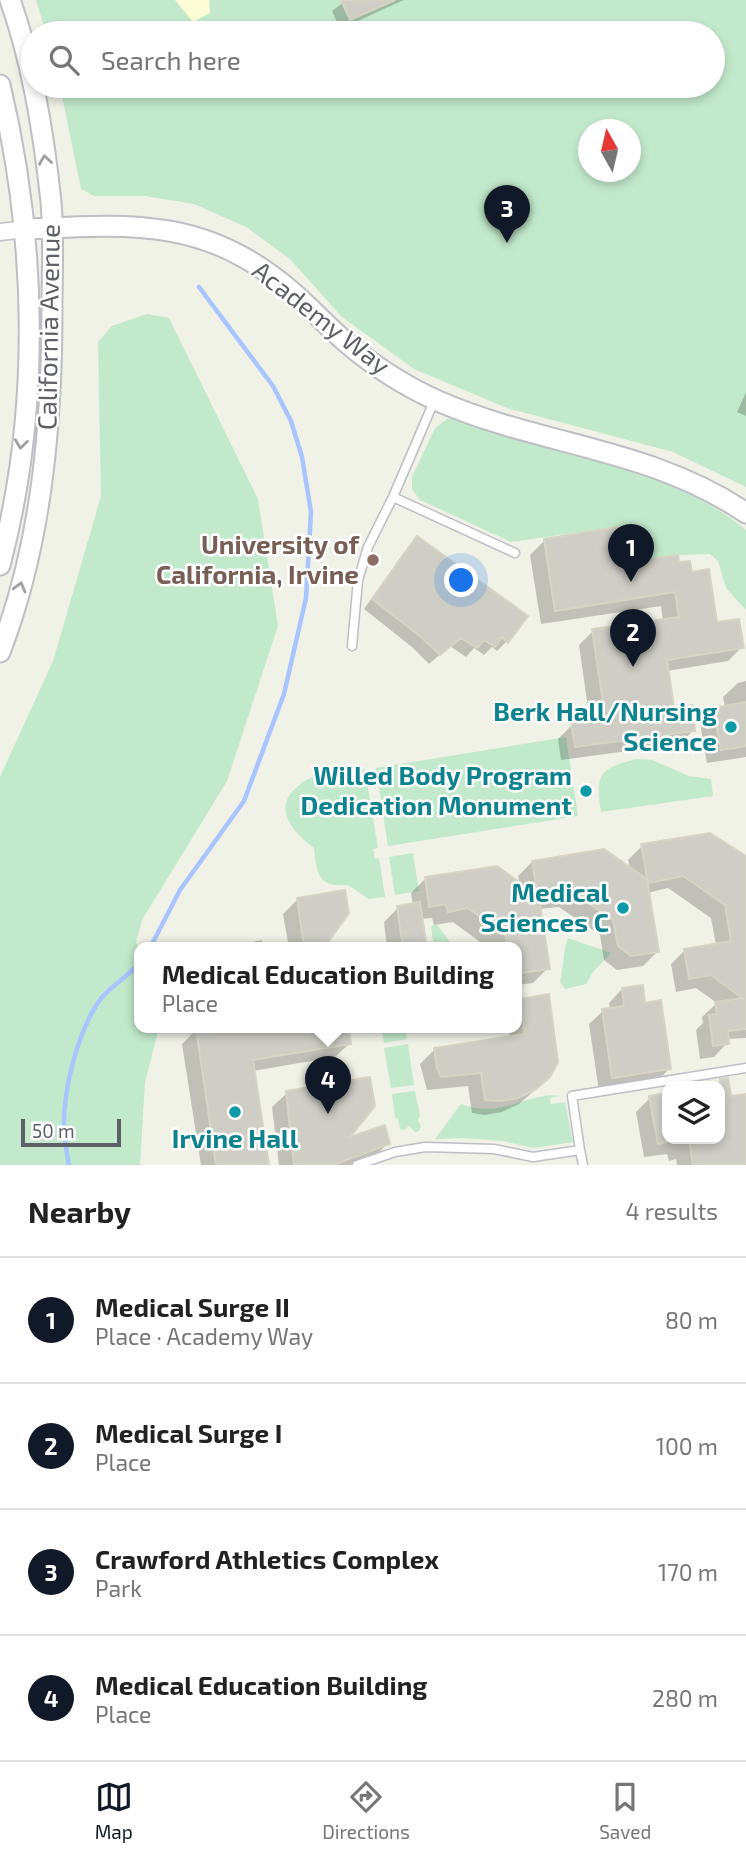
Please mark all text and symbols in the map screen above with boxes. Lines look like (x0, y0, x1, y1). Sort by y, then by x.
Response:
search box (21, 21, 725, 98)
icon: search (45, 41, 83, 79)
text: Search here (101, 44, 241, 75)
north arrow (578, 119, 641, 182)
one-way arrow (38, 154, 53, 166)
pin: 3 (484, 185, 530, 243)
street label: California Avenue (30, 224, 65, 430)
street label: Academy Way (247, 254, 397, 380)
one-way arrow (14, 439, 29, 450)
pin: 1 (608, 524, 654, 582)
place label: University of California, Irvine (156, 528, 360, 589)
marker: University of California, Irvine (365, 552, 381, 568)
your location (444, 563, 478, 597)
one-way arrow (12, 581, 26, 593)
pin: 2 (610, 609, 656, 667)
place label: Berk Hall/Nursing Science (493, 695, 717, 756)
marker: Berk Hall/Nursing Science (723, 719, 739, 735)
place label: Willed Body Program Dedication Monument (300, 759, 572, 820)
marker: Willed Body Program Dedication Monument (578, 783, 594, 799)
place label: Medical Sciences C (481, 876, 609, 937)
marker: Medical Sciences C (615, 900, 631, 916)
popup (134, 942, 522, 1033)
text: Medical Education Building (162, 958, 494, 989)
text: Place (162, 989, 218, 1017)
pin: 4 (305, 1056, 351, 1114)
map controls (662, 1081, 725, 1144)
button: layers (662, 1081, 725, 1144)
marker: Irvine Hall (227, 1104, 243, 1120)
scale bar (21, 1116, 121, 1148)
text: 50 m (32, 1119, 75, 1142)
place label: Irvine Hall (172, 1122, 299, 1153)
text: Nearby (28, 1193, 131, 1229)
text: 4 results (626, 1197, 718, 1225)
text: Medical Surge II (95, 1291, 290, 1322)
text: 1 (46, 1306, 56, 1334)
text: 80 m (665, 1306, 718, 1334)
text: Place · Academy Way (95, 1322, 313, 1350)
text: Medical Surge I (95, 1417, 282, 1448)
text: 2 (44, 1432, 58, 1460)
text: 100 m (656, 1432, 718, 1460)
text: Place (95, 1448, 151, 1476)
text: Crawford Athletics Complex (95, 1543, 439, 1574)
text: 3 (44, 1558, 58, 1586)
text: 170 m (658, 1558, 718, 1586)
text: Park (95, 1574, 142, 1602)
text: Medical Education Building (95, 1669, 427, 1700)
text: 4 (44, 1684, 58, 1712)
text: 280 m (652, 1684, 718, 1712)
text: Place (95, 1700, 151, 1728)
tab: Map (95, 1778, 133, 1843)
tab: Directions (322, 1778, 410, 1843)
tab: Saved (599, 1778, 651, 1843)

